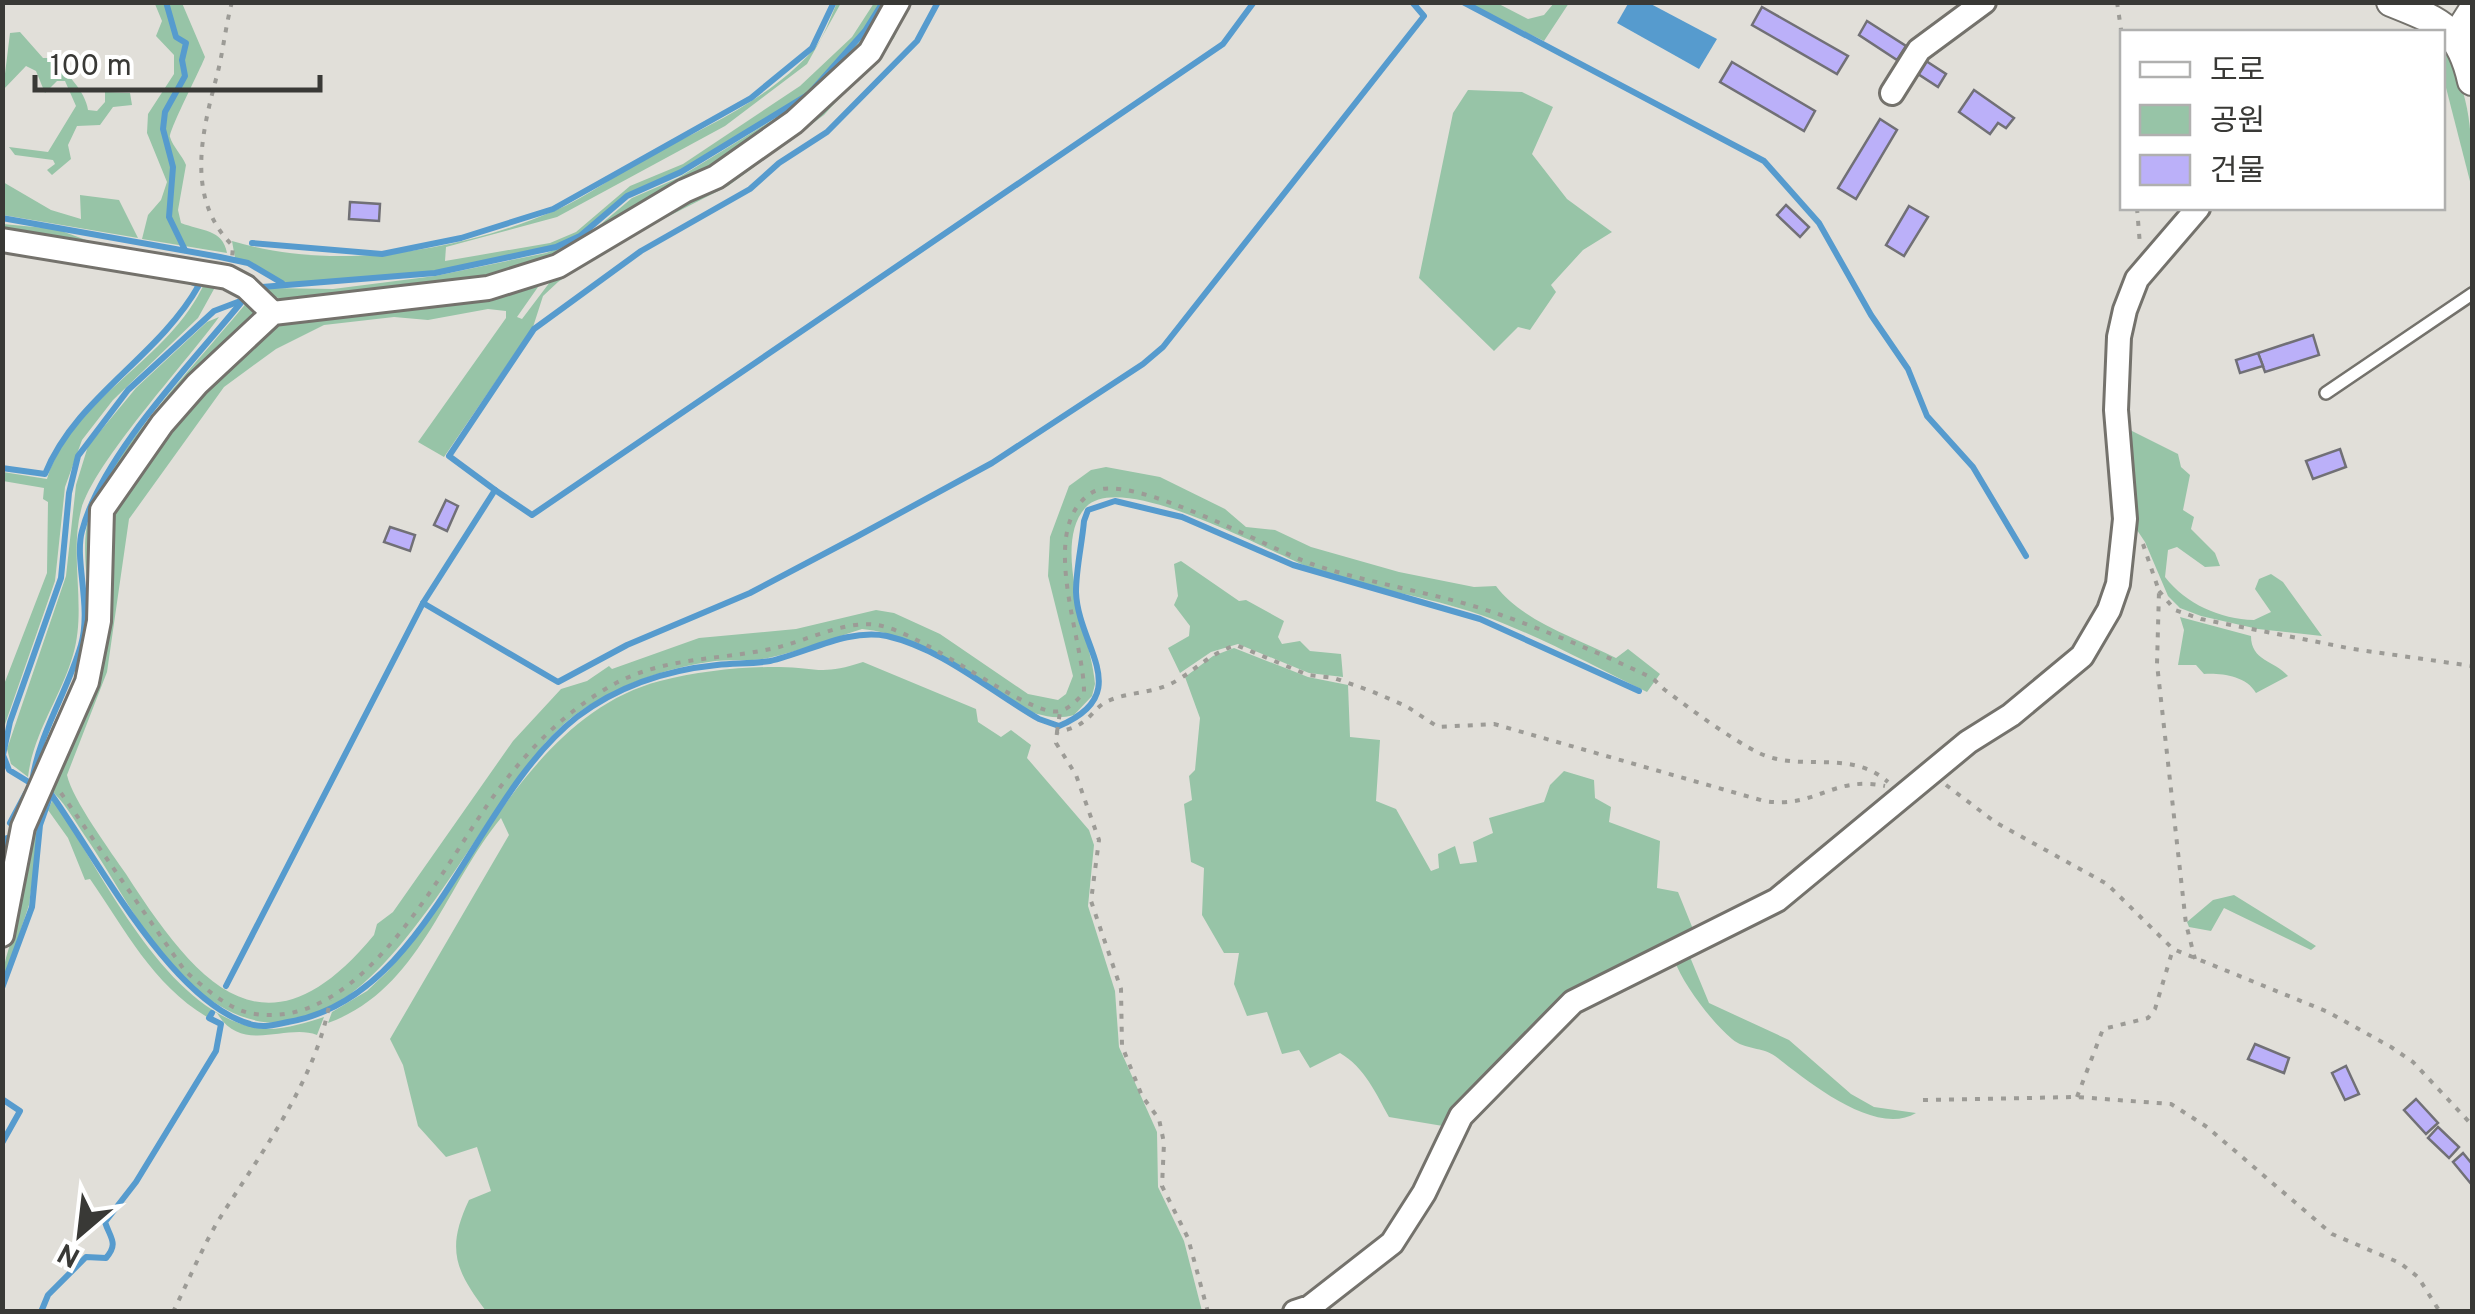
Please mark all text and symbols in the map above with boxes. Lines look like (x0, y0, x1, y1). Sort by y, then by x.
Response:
scale bar (35, 30, 320, 92)
legend (2120, 30, 2445, 210)
text: 100 m (50, 49, 132, 86)
text: 도로 (2210, 54, 2265, 91)
text: 공원 (2210, 104, 2265, 141)
text: 건물 (2210, 154, 2265, 191)
north arrow (30, 1184, 130, 1284)
text: N (52, 1233, 87, 1274)

